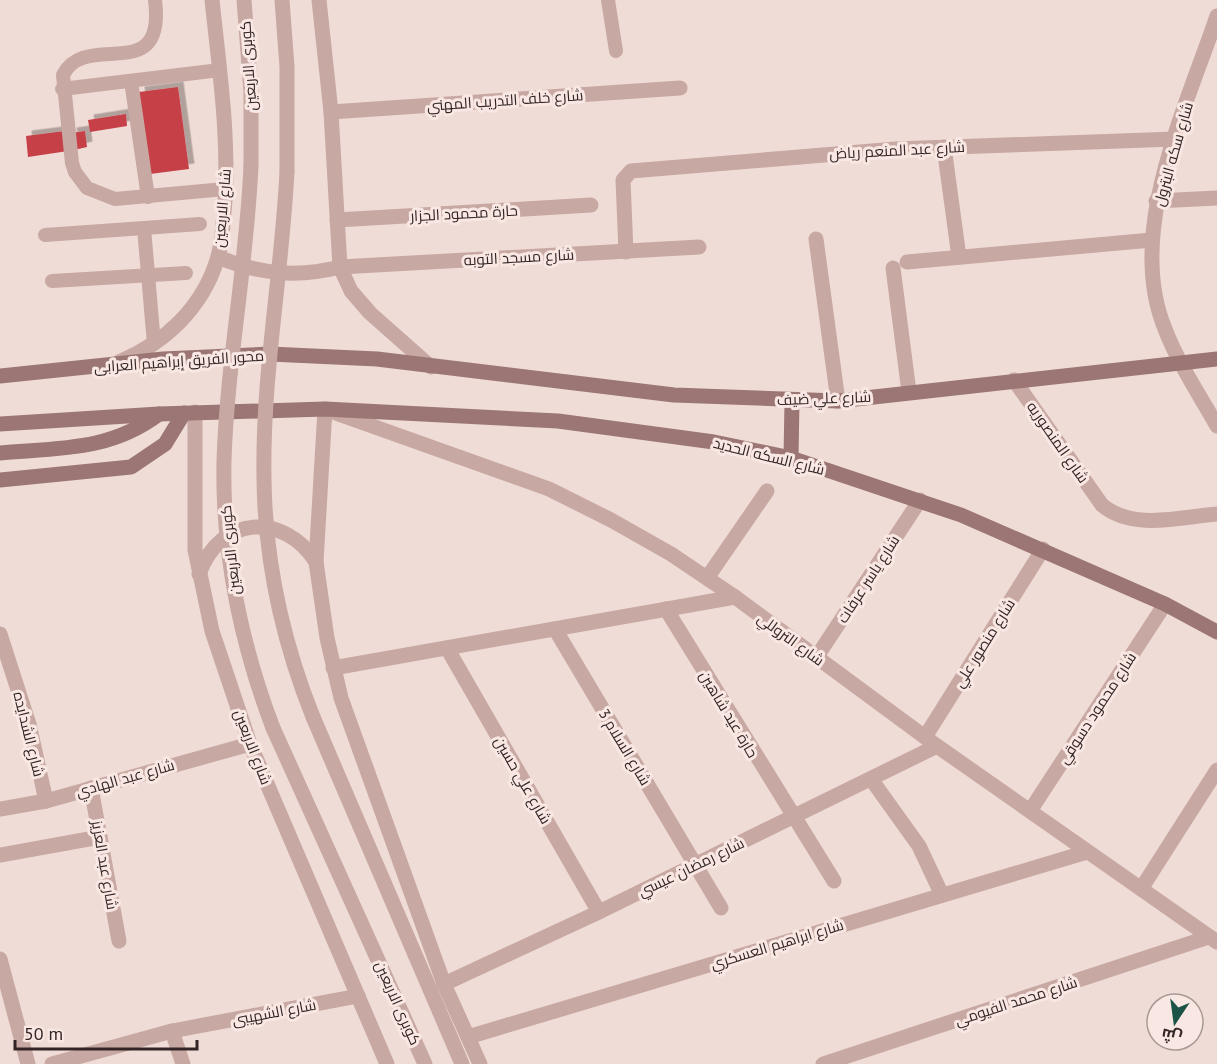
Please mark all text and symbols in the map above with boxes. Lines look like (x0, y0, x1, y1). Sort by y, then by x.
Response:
street label: كوبرى الاربعين (235, 20, 262, 112)
street label: شارع خلف التدريب المهني (426, 85, 584, 118)
street label: شارع سكه البترول (1149, 100, 1199, 209)
street label: شارع عبد المنعم رياض (829, 137, 965, 165)
street label: شارع الاربعين (209, 168, 237, 248)
street label: حارة محمود الجزار (409, 201, 518, 225)
street label: شارع مسجد التوبه (463, 245, 575, 271)
street label: محور الفريق إبراهيم العرابى (93, 346, 265, 377)
street label: شارع علي ضيف (777, 387, 872, 412)
street label: شارع المنصوريه (1021, 398, 1093, 488)
street label: شارع السكه الحديد (711, 433, 827, 481)
street label: كوبرى الاربعين (216, 504, 245, 596)
street label: شارع ياسر عرفات (833, 532, 905, 628)
street label: شارع منصور علي (949, 595, 1021, 693)
street label: شارع التروللي (752, 608, 828, 672)
street label: شارع محمود دسوقي (1054, 649, 1143, 769)
street label: حارة عيد شاهين (695, 667, 762, 762)
street label: شارع الشدايده (7, 690, 49, 779)
street label: شارع السلام 3 (593, 705, 655, 790)
street label: شارع الاربعين (228, 707, 276, 788)
street label: شارع علي حسين (488, 733, 556, 829)
street label: شارع عبد الهادي (74, 755, 177, 804)
street label: شارع عبد العزيز (86, 818, 122, 911)
street label: شارع رمضان عيسي (635, 833, 749, 904)
street label: شارع ابراهيم العسكري (708, 915, 847, 976)
street label: كوبرى الاربعين (370, 958, 425, 1048)
street label: شارع محمد الفيومي (952, 972, 1081, 1033)
north arrow (1145, 992, 1205, 1052)
street label: شارع الشهيبى (230, 995, 318, 1031)
scale bar (15, 1013, 196, 1051)
text: 50 m (24, 1022, 63, 1045)
text: ش (1159, 1025, 1184, 1049)

